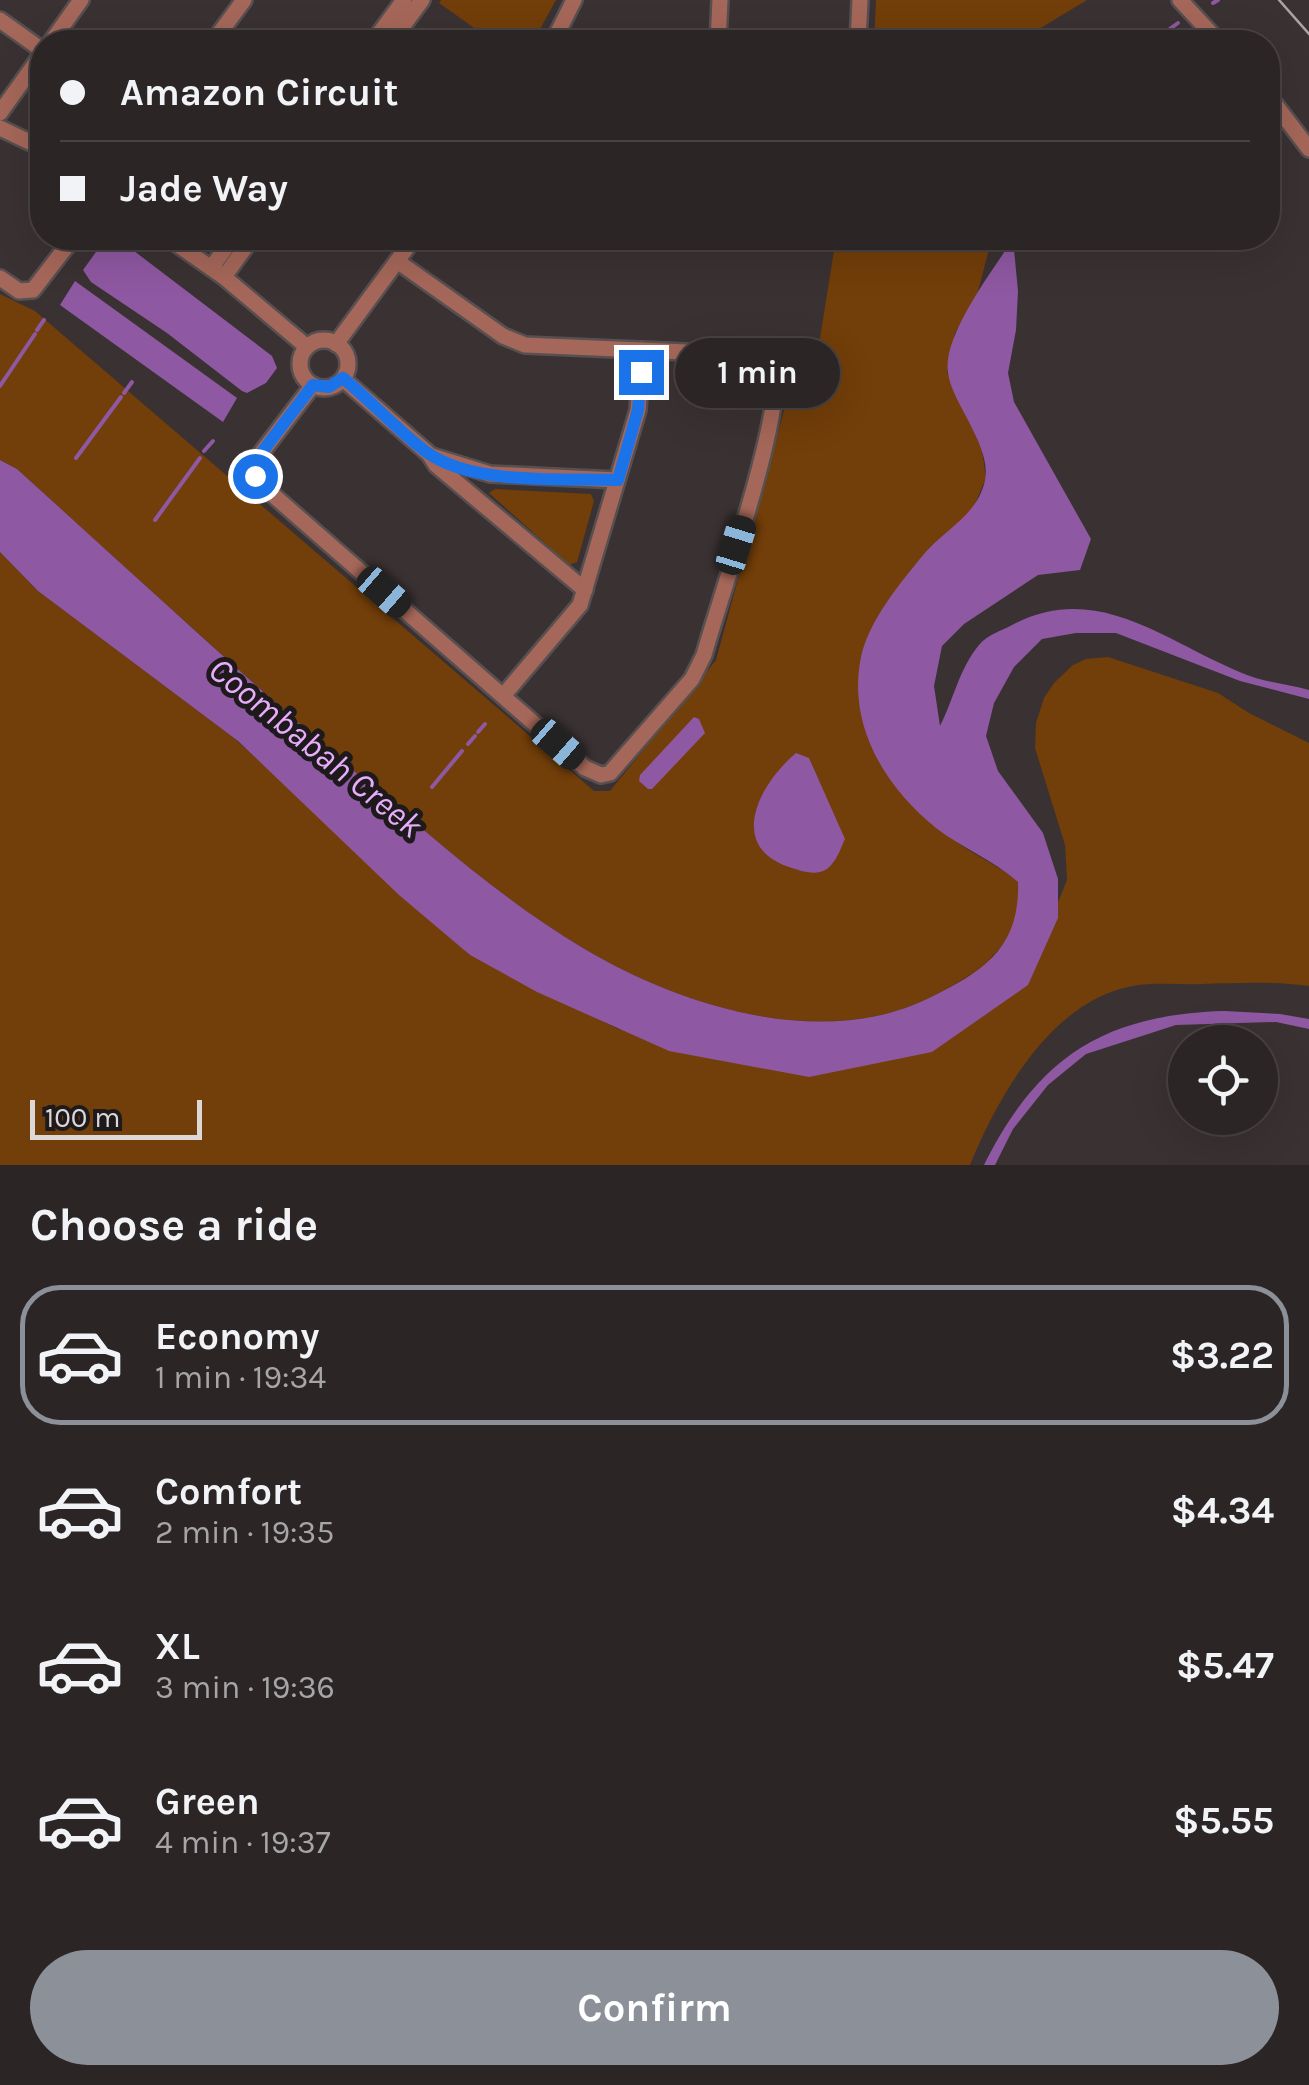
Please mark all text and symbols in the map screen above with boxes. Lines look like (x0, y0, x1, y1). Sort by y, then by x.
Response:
text: Amazon Circuit (120, 70, 399, 115)
text: Jade Way (120, 166, 288, 211)
callout: 1 min (676, 337, 841, 407)
route end (619, 350, 664, 395)
text: 1 min (717, 354, 798, 391)
route start (233, 454, 278, 499)
car (713, 512, 759, 578)
car (352, 561, 416, 623)
water label: Coombabah Creek (200, 649, 431, 846)
car (526, 713, 590, 775)
map controls (1168, 1025, 1278, 1135)
button: locate (1168, 1025, 1278, 1135)
scale bar (30, 1095, 202, 1140)
text: 100 m (45, 1101, 120, 1134)
text: Choose a ride (30, 1199, 318, 1251)
icon: car (35, 1310, 125, 1400)
text: Economy (155, 1314, 319, 1359)
text: $3.22 (1170, 1333, 1274, 1378)
text: 1 min · 19:34 (155, 1359, 326, 1396)
icon: car (35, 1465, 125, 1555)
text: Comfort (155, 1469, 302, 1514)
text: $4.34 (1171, 1488, 1274, 1533)
text: 2 min · 19:35 (155, 1514, 334, 1551)
icon: car (35, 1620, 125, 1710)
text: XL (155, 1624, 200, 1669)
text: $5.47 (1176, 1643, 1274, 1688)
text: 3 min · 19:36 (155, 1669, 335, 1706)
icon: car (35, 1775, 125, 1865)
text: Green (155, 1779, 260, 1824)
text: $5.55 (1173, 1798, 1274, 1843)
text: 4 min · 19:37 (155, 1824, 331, 1861)
button: Confirm (30, 1950, 1279, 2065)

